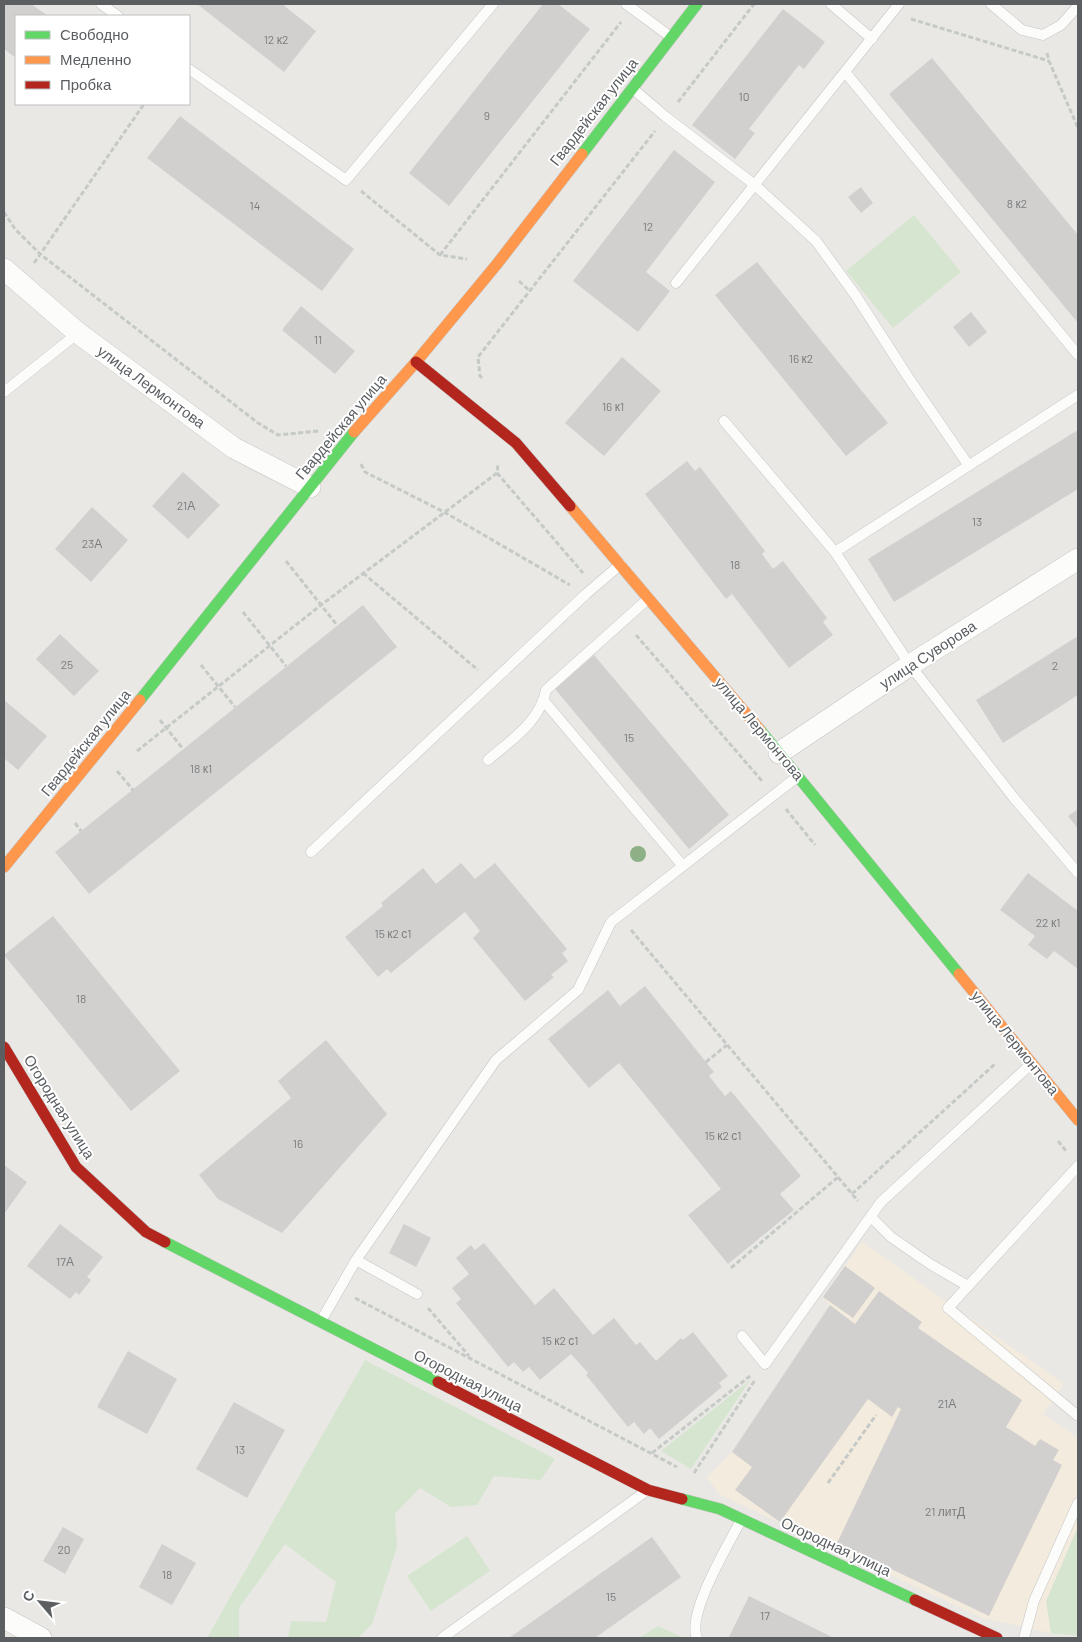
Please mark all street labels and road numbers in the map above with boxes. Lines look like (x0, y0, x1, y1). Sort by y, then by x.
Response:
street label: Гвардейская улица (545, 53, 641, 169)
street label: улица Лермонтова (94, 341, 210, 432)
street label: Гвардейская улица (291, 370, 390, 483)
street label: улица Суворова (876, 616, 980, 692)
street label: улица Лермонтова (711, 673, 809, 784)
street label: Гвардейская улица (37, 685, 134, 799)
street label: улица Лермонтова (968, 987, 1064, 1099)
street label: Огородная улица (21, 1051, 99, 1162)
street label: Огородная улица (411, 1345, 526, 1415)
street label: Огородная улица (779, 1513, 895, 1580)

